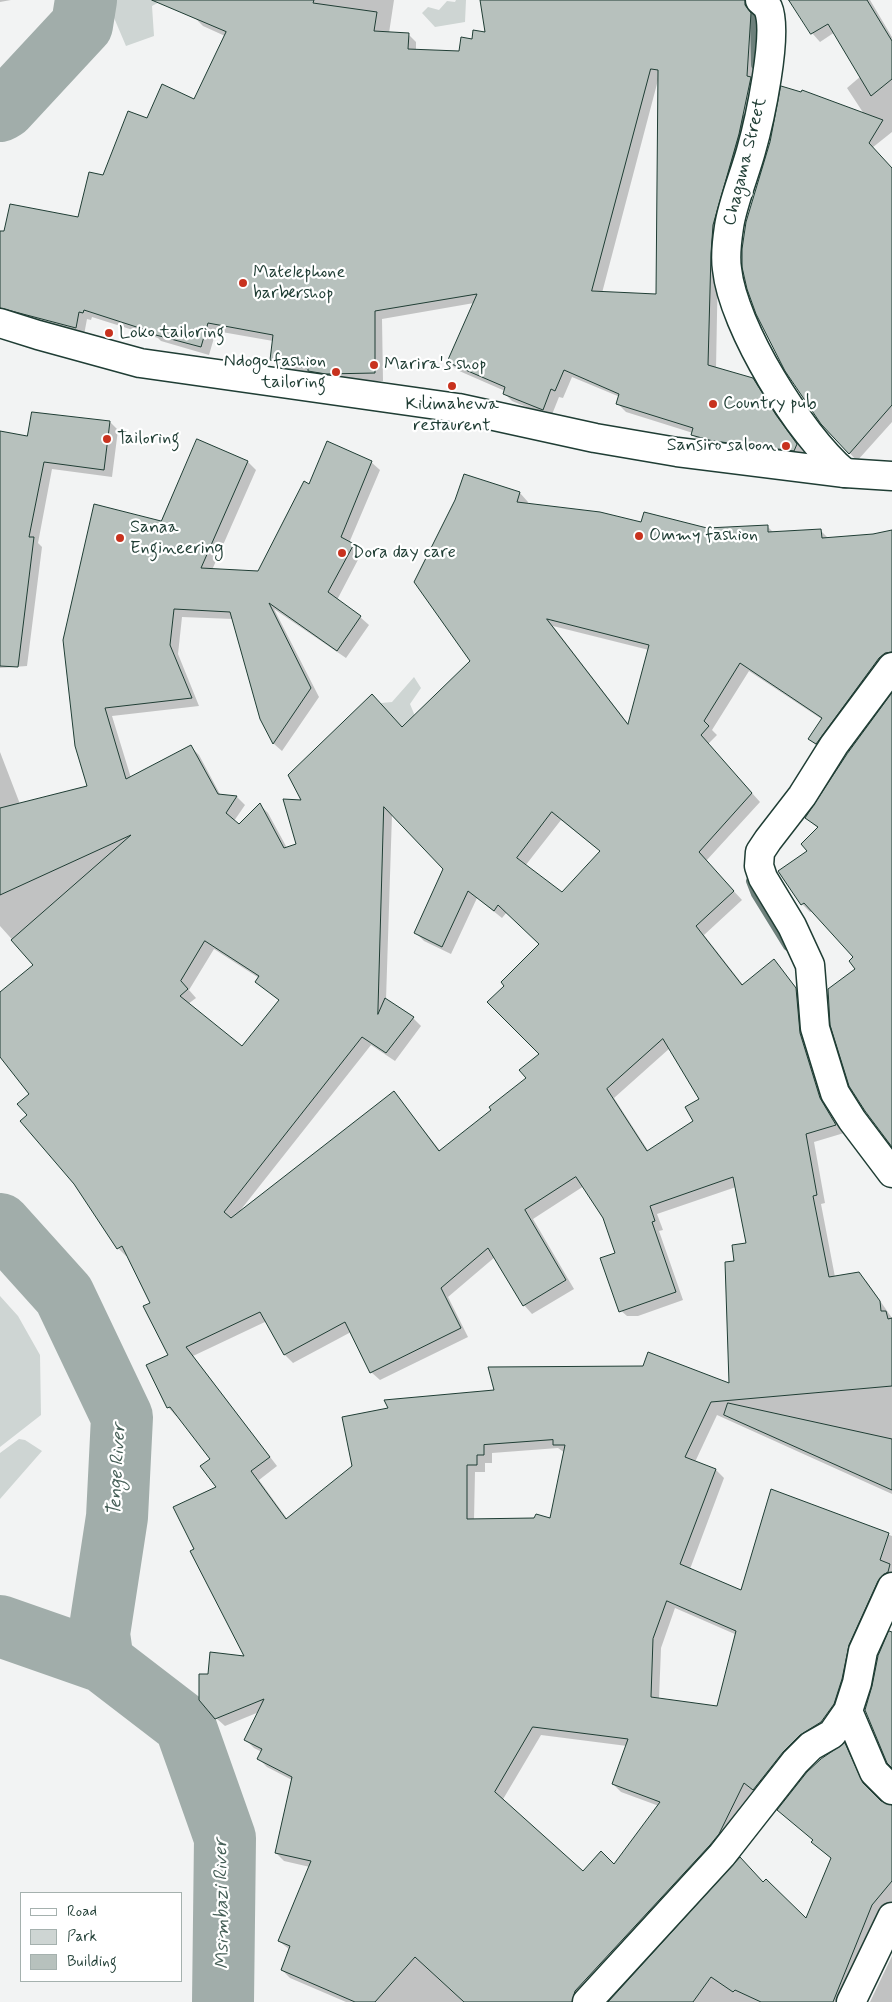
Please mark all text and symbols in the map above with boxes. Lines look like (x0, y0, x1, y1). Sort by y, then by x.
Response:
street label: Chagama Street (720, 96, 772, 228)
place label: Matelephone barbershop (253, 262, 345, 304)
marker: Matelephone barbershop (237, 277, 249, 289)
place label: Loko tailoring (119, 322, 225, 344)
marker: Loko tailoring (103, 327, 115, 339)
place label: Ndogo fashion tailoring (224, 351, 326, 394)
place label: Marira's shop (384, 354, 486, 376)
marker: Marira's shop (368, 359, 380, 371)
marker: Ndogo fashion tailoring (330, 366, 342, 378)
marker: Kilimahewa restaurent (446, 380, 458, 392)
place label: Country pub (723, 393, 817, 415)
place label: Kilimahewa restaurent (405, 394, 499, 436)
marker: Country pub (707, 398, 719, 410)
place label: Tailoring (117, 428, 180, 450)
marker: Tailoring (101, 433, 113, 445)
place label: Sansiro saloon (667, 435, 776, 457)
marker: Sansiro saloon (780, 440, 792, 452)
place label: Sanaa Engineering (130, 517, 224, 560)
place label: Ommy fashion (649, 525, 758, 547)
marker: Ommy fashion (633, 530, 645, 542)
marker: Sanaa Engineering (114, 532, 126, 544)
place label: Dora day care (352, 542, 456, 564)
marker: Dora day care (336, 547, 348, 559)
water label: Tenge River (104, 1423, 132, 1517)
water label: Msimbazi River (210, 1839, 236, 1969)
legend (20, 1892, 182, 1982)
text: Road (67, 1902, 97, 1922)
text: Park (67, 1927, 97, 1947)
text: Building (67, 1952, 117, 1972)

